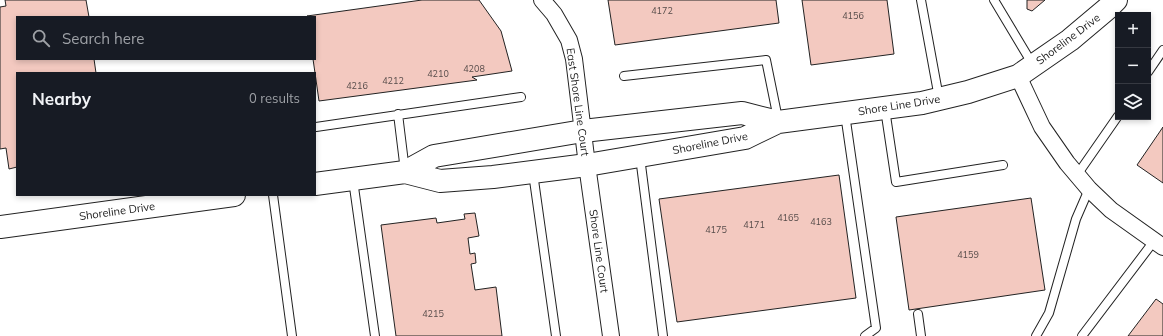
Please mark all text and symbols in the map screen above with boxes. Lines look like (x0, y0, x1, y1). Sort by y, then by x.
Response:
house number: 4172 (651, 5, 673, 16)
house number: 4156 (842, 10, 864, 21)
street label: Shoreline Drive (1033, 10, 1103, 68)
map controls (1115, 12, 1151, 120)
button: + (1115, 12, 1151, 48)
search box (16, 16, 316, 60)
icon: search (30, 27, 52, 49)
text: Search here (62, 29, 144, 48)
street label: East Shore Line Court (563, 47, 593, 157)
button: − (1115, 48, 1151, 84)
house number: 4208 (463, 63, 485, 74)
house number: 4210 (427, 68, 449, 79)
house number: 4212 (382, 75, 404, 86)
house number: 4216 (346, 80, 368, 91)
button: layers (1115, 84, 1151, 120)
text: Nearby (32, 88, 91, 109)
text: 0 results (249, 90, 300, 106)
street label: Shore Line Drive (857, 92, 941, 118)
street label: Shoreline Drive (671, 129, 749, 157)
street label: Shoreline Drive (78, 199, 156, 223)
street label: Shore Line Court (586, 208, 612, 294)
house number: 4165 (777, 212, 799, 223)
house number: 4163 (810, 216, 832, 227)
house number: 4171 (743, 219, 765, 230)
house number: 4175 (705, 224, 727, 235)
house number: 4159 (957, 249, 979, 260)
house number: 4215 (422, 308, 444, 319)

